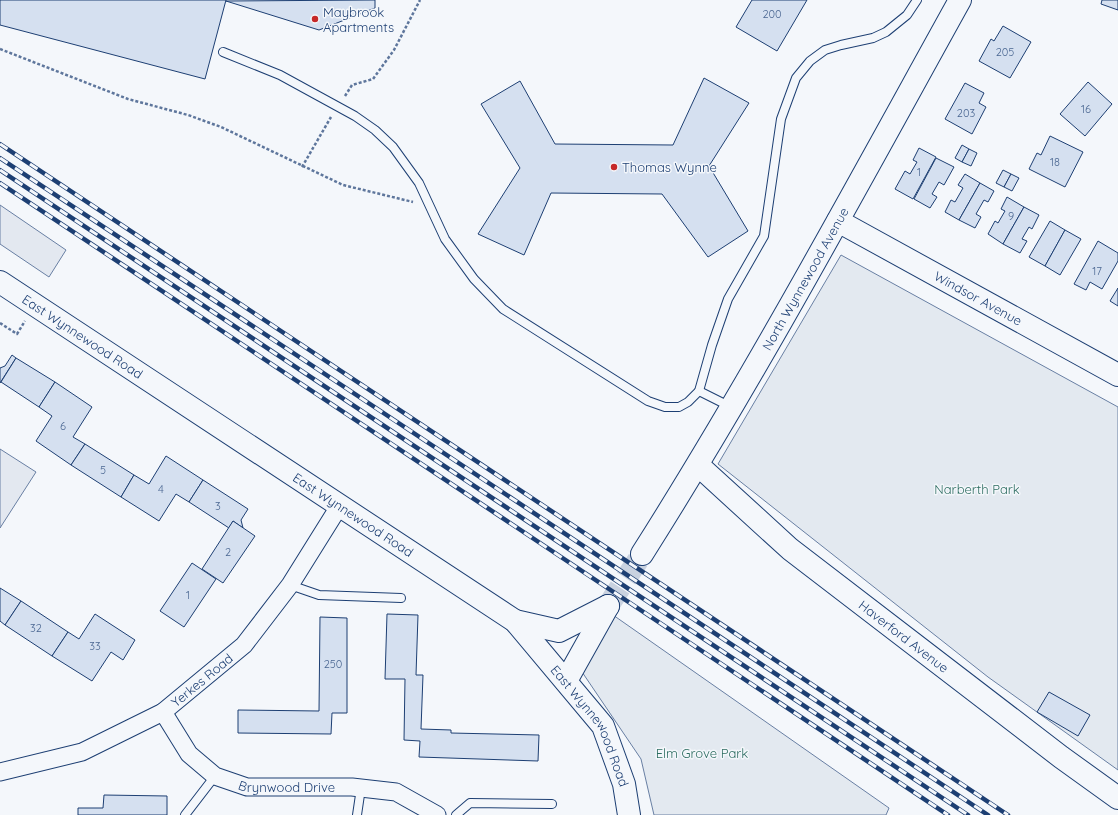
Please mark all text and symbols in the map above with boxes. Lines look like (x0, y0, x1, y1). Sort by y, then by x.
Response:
place label: Maybrook Apartments (323, 4, 394, 35)
house number: 200 (762, 7, 782, 21)
marker: Maybrook Apartments (310, 14, 320, 24)
house number: 205 (996, 45, 1014, 59)
house number: 16 (1081, 102, 1091, 116)
house number: 203 (957, 106, 975, 120)
house number: 18 (1050, 155, 1060, 169)
place label: Thomas Wynne (622, 159, 717, 175)
marker: Thomas Wynne (609, 162, 619, 172)
house number: 1 (917, 165, 921, 179)
street label: North Wynnewood Avenue (758, 205, 852, 353)
house number: 9 (1008, 209, 1014, 223)
house number: 17 (1092, 264, 1102, 278)
street label: Windsor Avenue (931, 268, 1025, 329)
street label: East Wynnewood Road (19, 291, 146, 382)
house number: 6 (60, 419, 66, 433)
house number: 5 (100, 463, 106, 477)
street label: East Wynnewood Road (290, 469, 417, 560)
park label: Narberth Park (934, 481, 1020, 497)
house number: 4 (158, 482, 164, 496)
house number: 3 (215, 499, 221, 513)
house number: 2 (225, 545, 231, 559)
house number: 1 (186, 588, 190, 602)
street label: Haverford Avenue (856, 597, 952, 676)
house number: 32 (30, 621, 42, 635)
house number: 33 (89, 639, 101, 653)
street label: Yerkes Road (168, 650, 236, 710)
house number: 250 (324, 657, 342, 671)
street label: East Wynnewood Road (547, 662, 632, 789)
park label: Elm Grove Park (656, 745, 748, 761)
street label: Brynwood Drive (236, 777, 335, 795)

